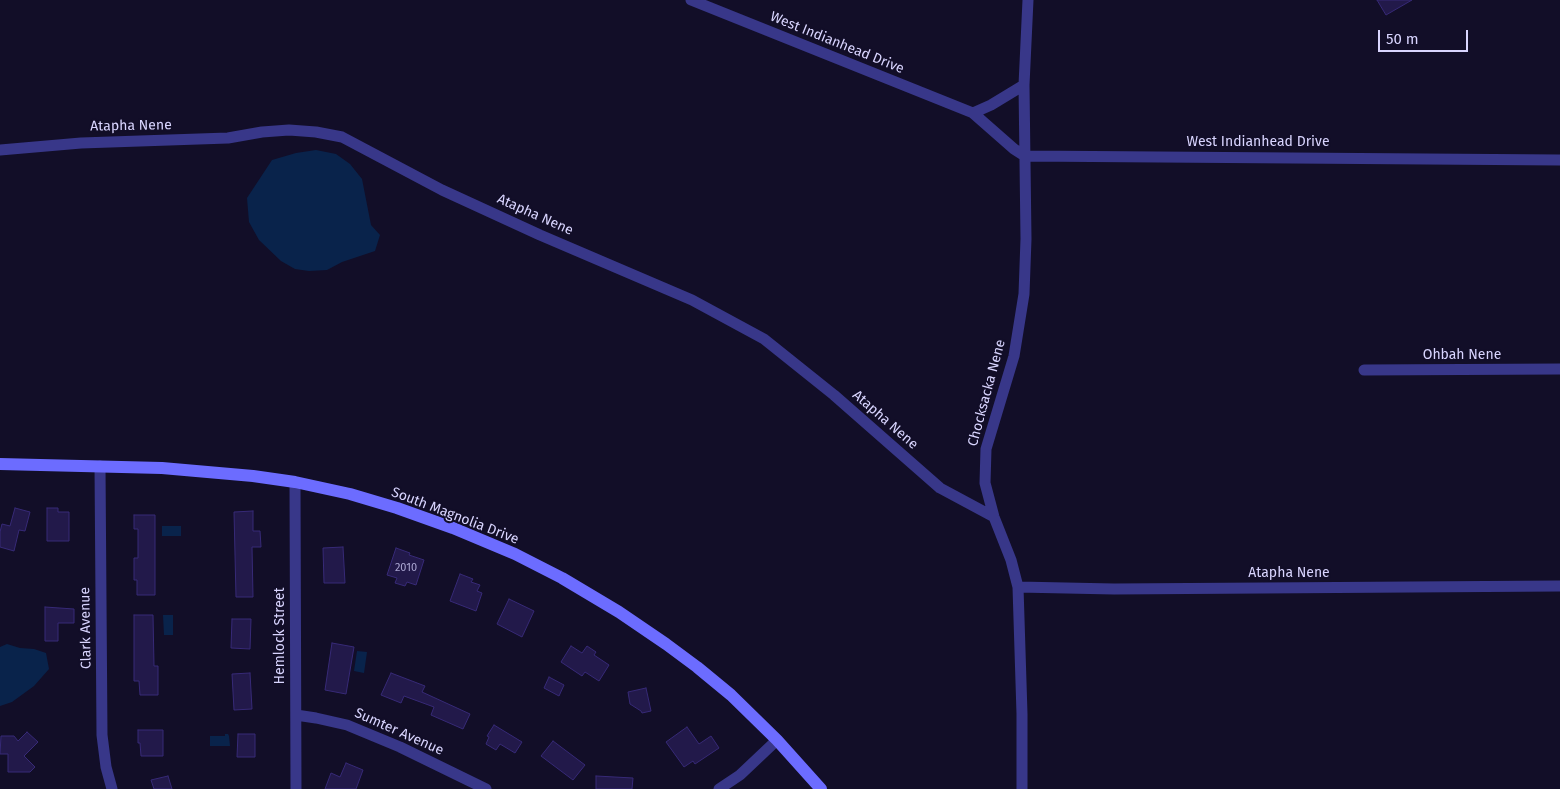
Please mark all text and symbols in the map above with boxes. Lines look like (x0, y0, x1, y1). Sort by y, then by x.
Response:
street label: West Indianhead Drive (768, 8, 906, 78)
scale bar (1380, 20, 1470, 52)
text: 50 m (1386, 30, 1419, 48)
street label: Atapha Nene (90, 117, 172, 135)
street label: West Indianhead Drive (1186, 134, 1330, 150)
street label: Atapha Nene (494, 191, 576, 239)
street label: Chocksacka Nene (965, 338, 1009, 448)
street label: Ohbah Nene (1423, 347, 1501, 363)
street label: Atapha Nene (849, 387, 921, 453)
street label: South Magnolia Drive (389, 484, 521, 548)
house number: 2010 (395, 561, 417, 575)
street label: Atapha Nene (1248, 565, 1330, 581)
street label: Clark Avenue (77, 587, 95, 669)
street label: Hemlock Street (272, 588, 288, 684)
street label: Sumter Avenue (352, 705, 446, 759)

